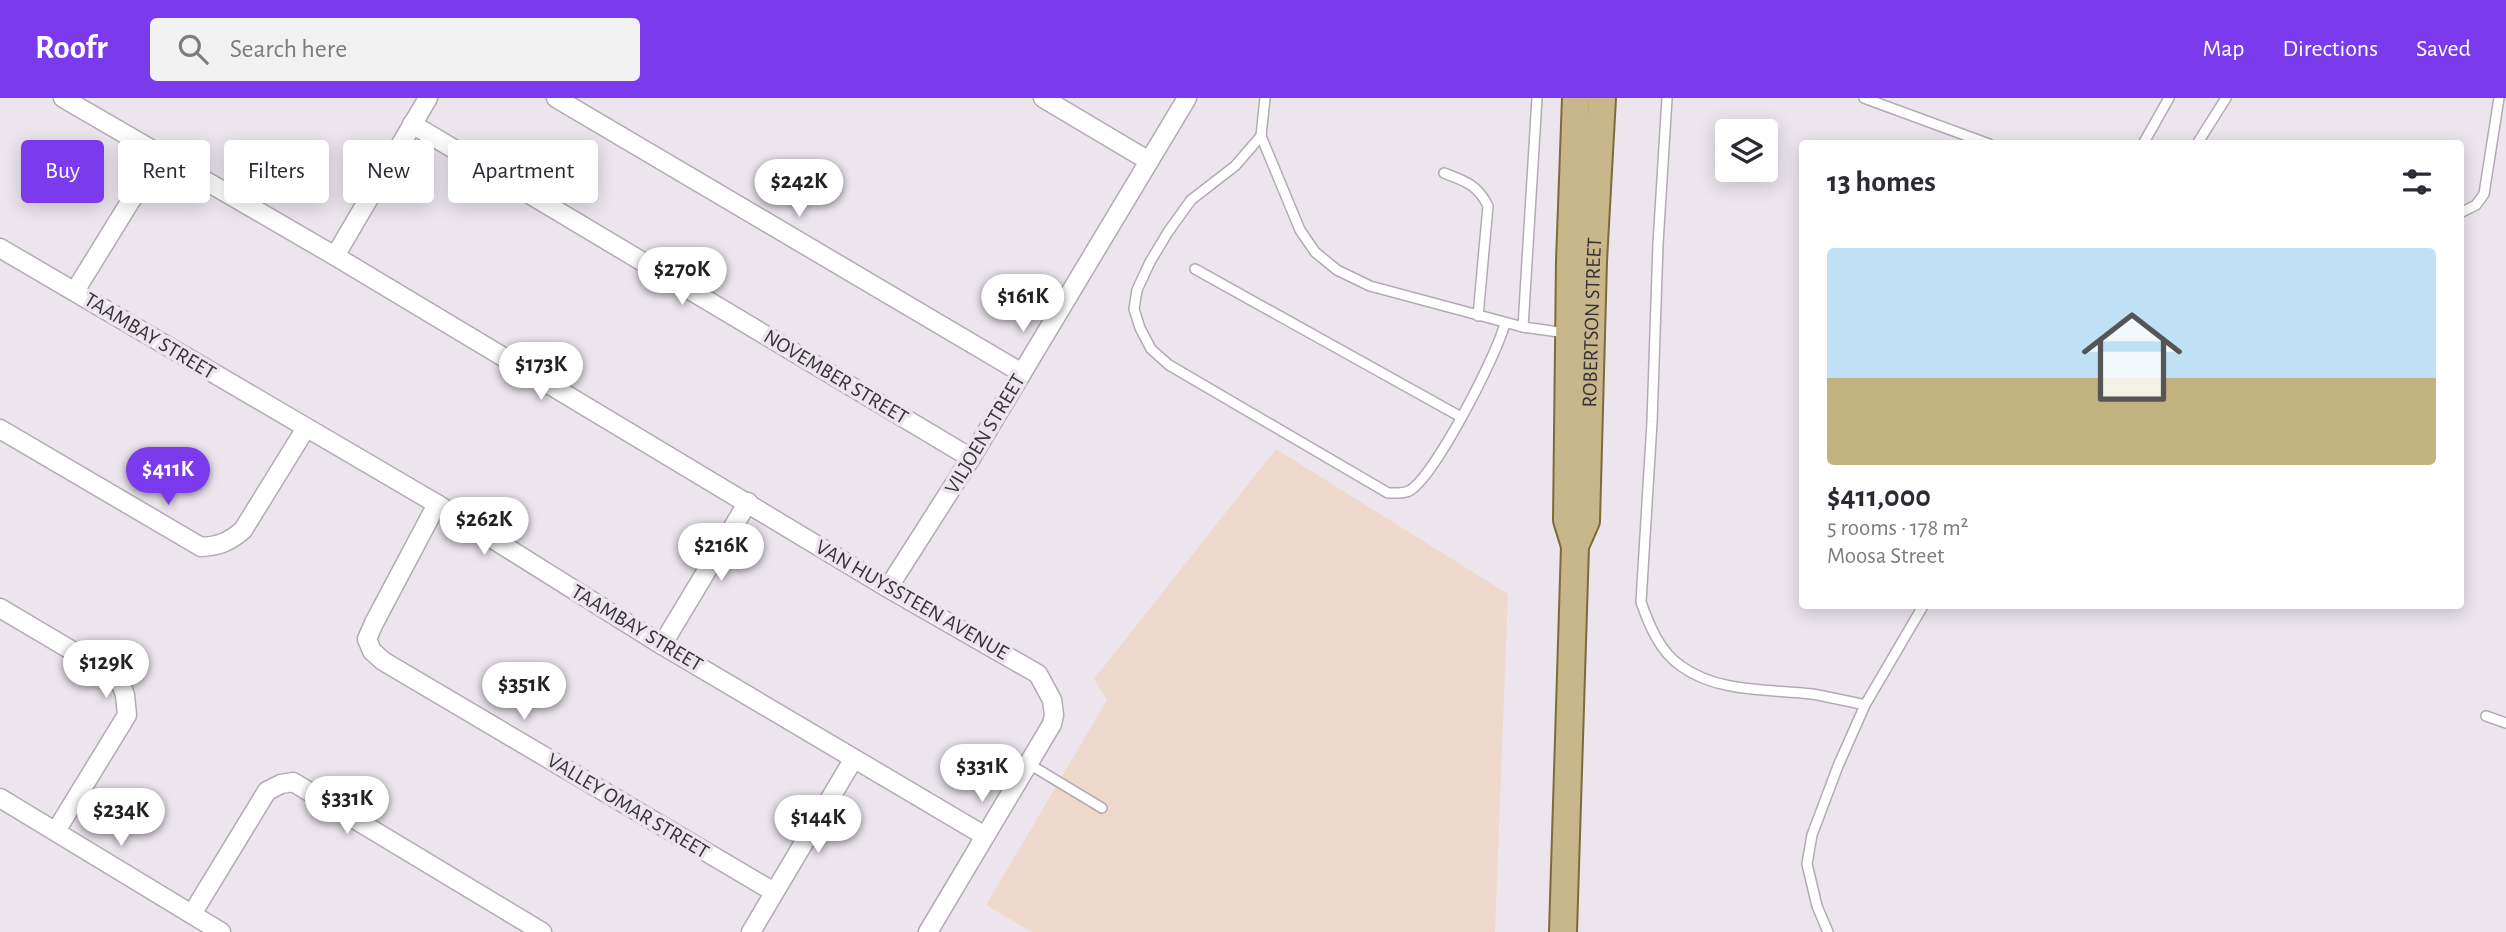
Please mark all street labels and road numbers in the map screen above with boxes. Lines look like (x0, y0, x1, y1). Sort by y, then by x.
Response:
street label: ROBERTSON STREET (1579, 237, 1605, 408)
street label: TAAMBAY STREET (81, 289, 219, 383)
street label: NOVEMBER STREET (760, 326, 912, 428)
street label: VILJOEN STREET (941, 370, 1029, 498)
street label: VAN HUYSSTEEN AVENUE (812, 536, 1012, 664)
street label: TAAMBAY STREET (568, 581, 706, 675)
street label: VALLEY OMAR STREET (543, 749, 713, 863)

